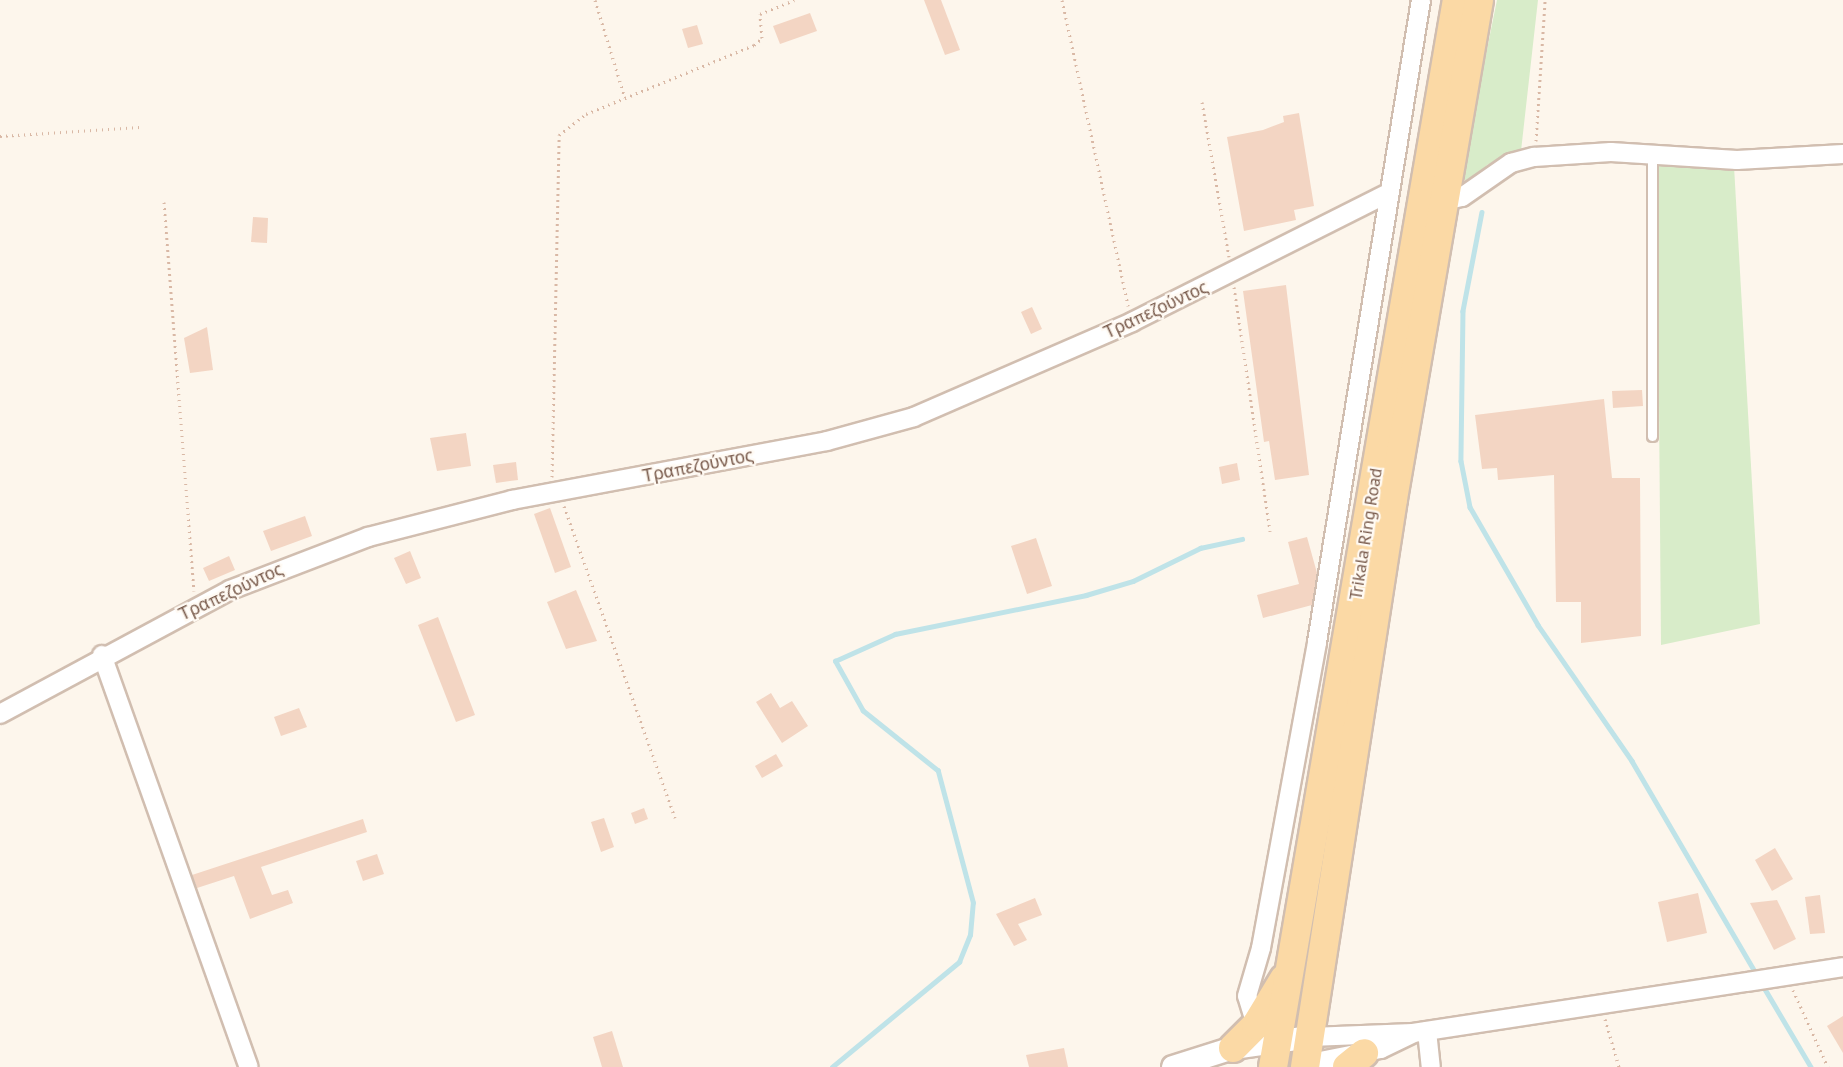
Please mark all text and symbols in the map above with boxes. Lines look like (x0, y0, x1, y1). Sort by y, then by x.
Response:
street label: Τραπεζούντος (1100, 276, 1212, 344)
street label: Τραπεζούντος (641, 445, 755, 487)
street label: Trikala Ring Road (1345, 466, 1387, 602)
street label: Τραπεζούντος (175, 558, 287, 626)

